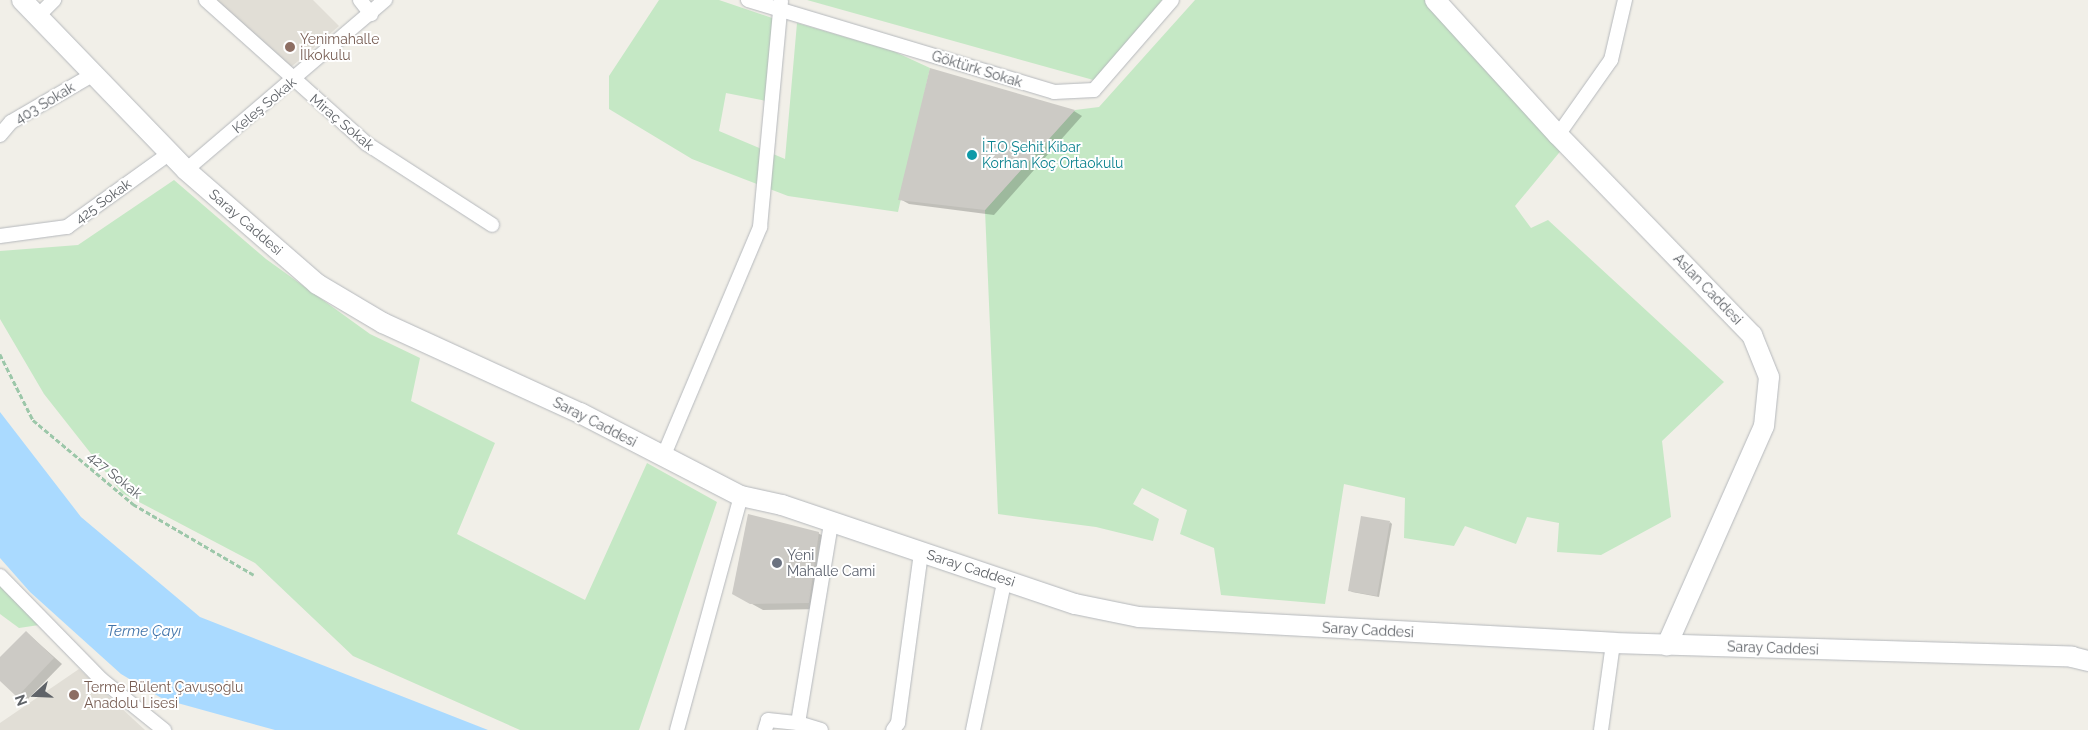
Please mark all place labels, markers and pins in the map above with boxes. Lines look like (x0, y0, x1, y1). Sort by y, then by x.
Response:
place label: Yenimahalle İlkokulu (300, 31, 379, 64)
marker: Yenimahalle İlkokulu (284, 41, 296, 53)
place label: İ.T.O Şehit Kibar Korhan Koç Ortaokulu (982, 139, 1123, 172)
marker: İ.T.O Şehit Kibar Korhan Koç Ortaokulu (966, 149, 978, 161)
place label: Yeni Mahalle Cami (787, 547, 875, 580)
marker: Yeni Mahalle Cami (771, 557, 783, 569)
place label: Terme Bülent Çavuşoğlu Anadolu Lisesi (84, 679, 243, 712)
marker: Terme Bülent Çavuşoğlu Anadolu Lisesi (68, 689, 80, 701)

